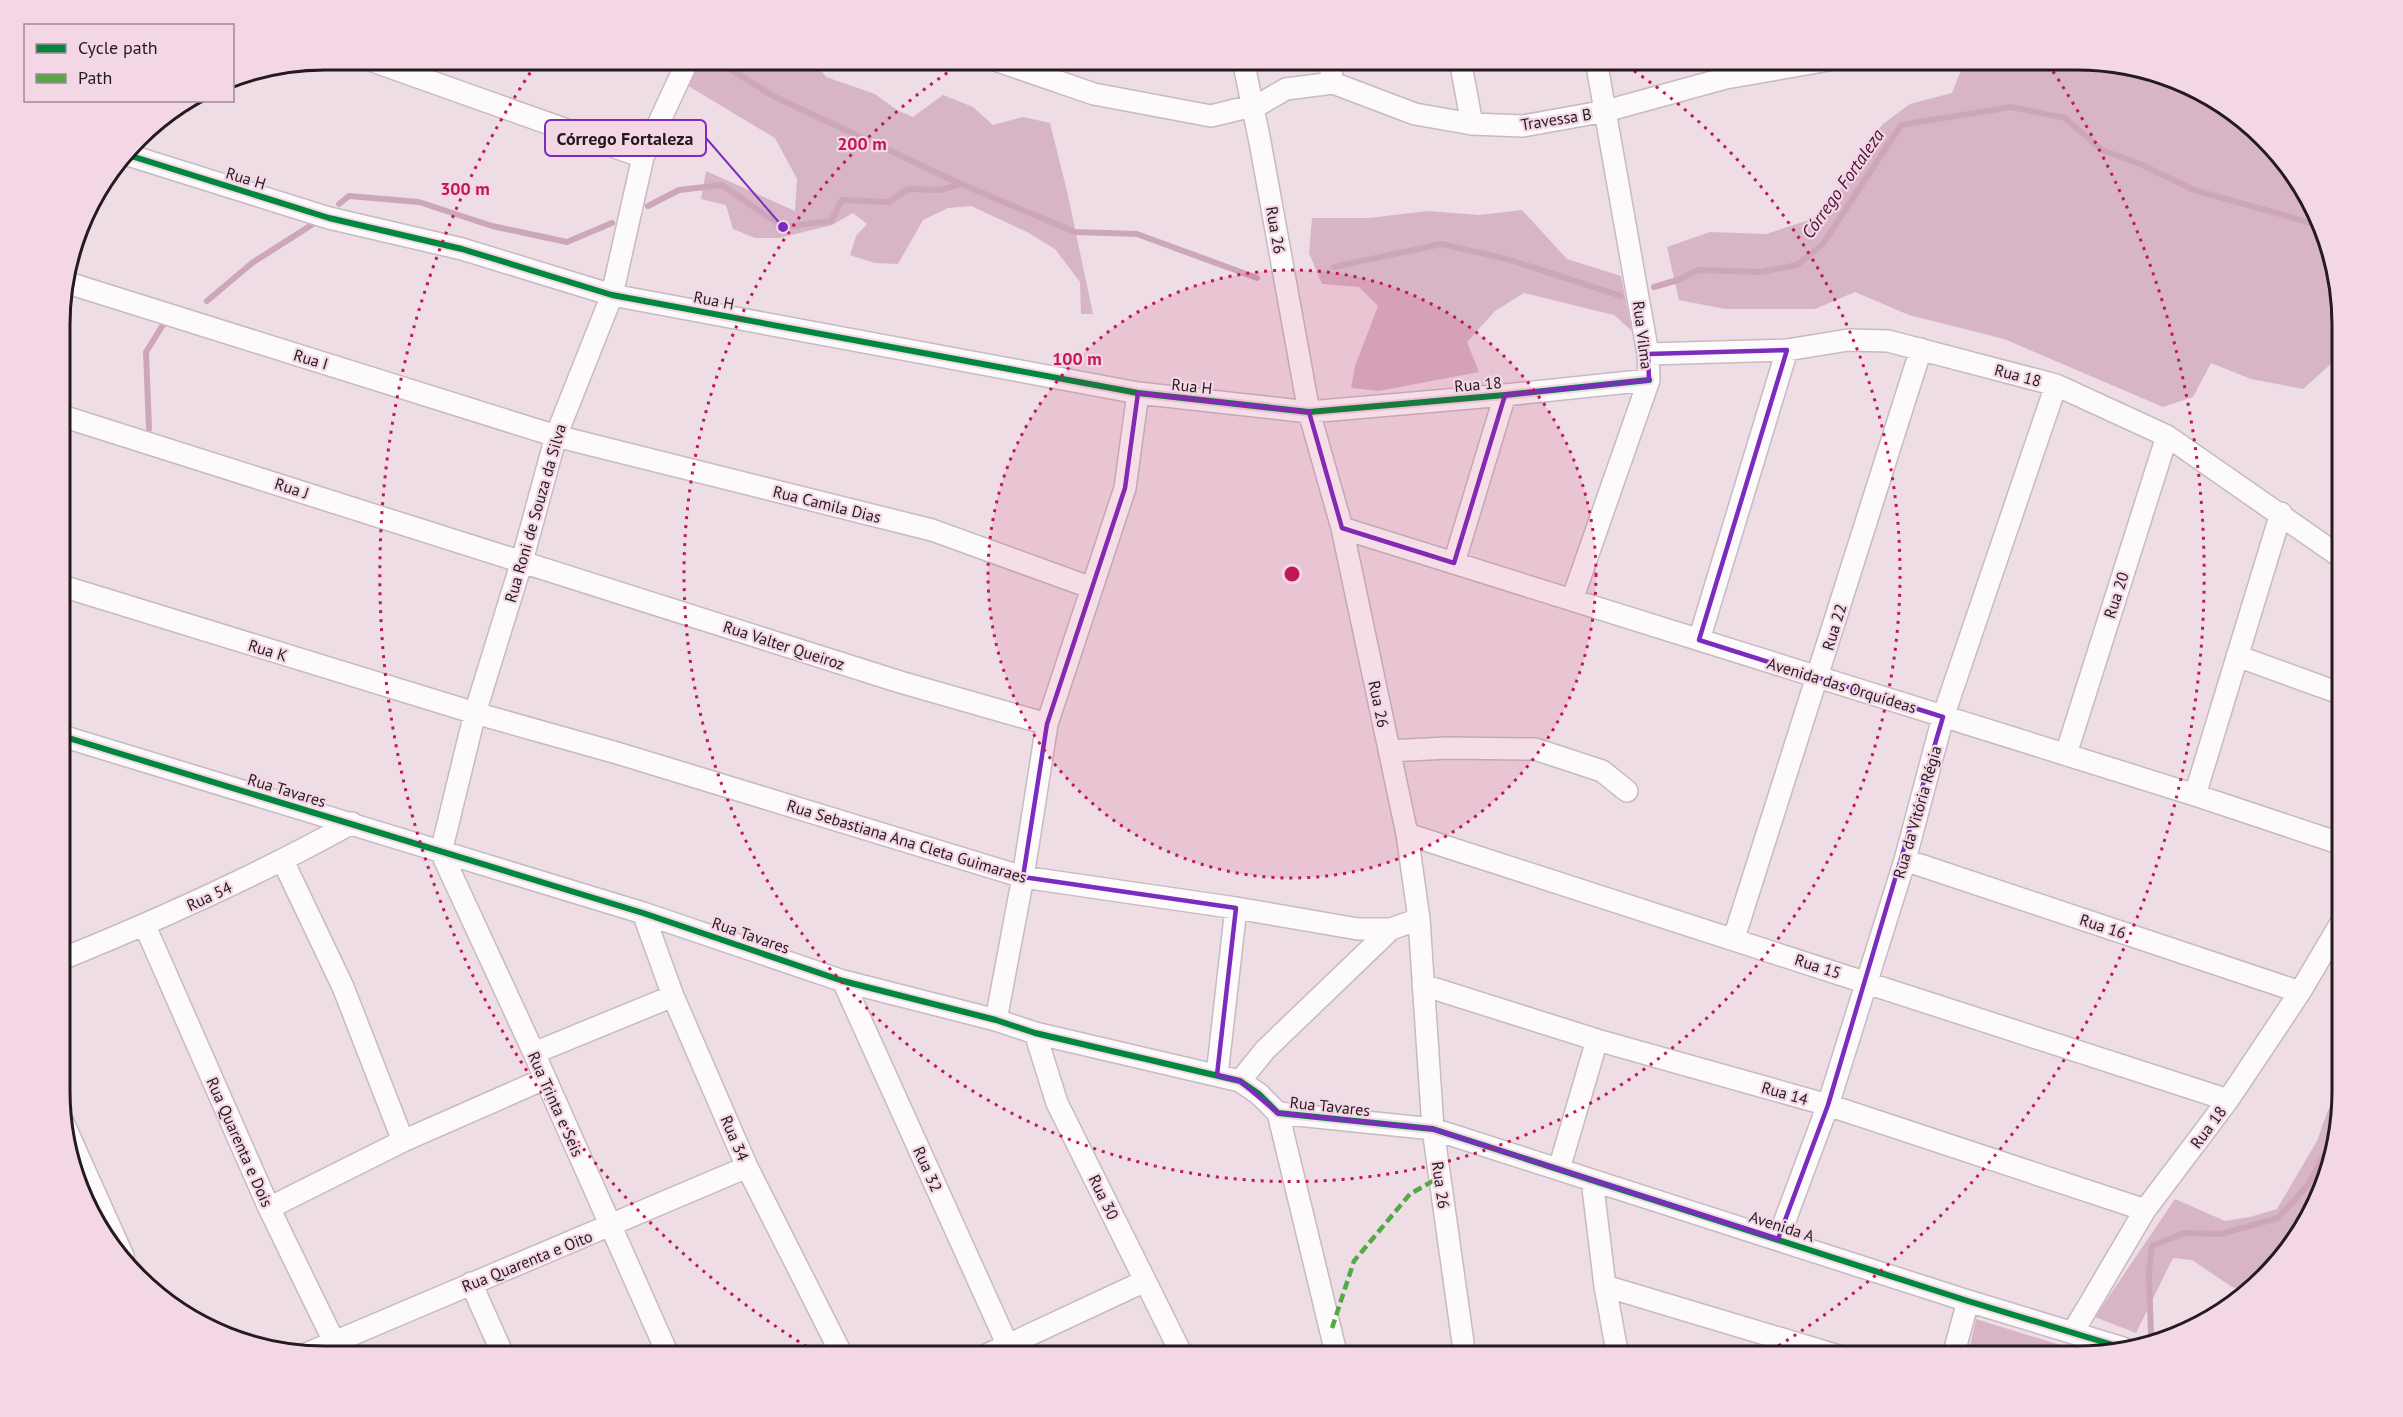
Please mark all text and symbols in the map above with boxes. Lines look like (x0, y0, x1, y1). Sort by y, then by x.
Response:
legend (24, 24, 234, 102)
text: Cycle path (78, 36, 158, 59)
text: Path (78, 66, 112, 89)
street label: Travessa B (1519, 104, 1593, 134)
callout: Córrego Fortaleza (545, 120, 706, 156)
water label: Córrego Fortaleza (1796, 124, 1889, 243)
text: Córrego Fortaleza (556, 127, 694, 150)
text: 200 m (837, 132, 887, 155)
street label: Rua H (223, 162, 269, 194)
text: 300 m (440, 177, 490, 200)
street label: Rua 26 (1262, 205, 1290, 255)
street label: Rua H (692, 286, 736, 314)
street label: Rua Vilma (1629, 300, 1657, 370)
street label: Rua I (291, 344, 331, 374)
text: 100 m (1052, 347, 1102, 370)
street label: Rua 18 (1992, 359, 2044, 391)
street label: Rua 18 (1453, 372, 1503, 396)
street label: Rua H (1171, 374, 1213, 398)
street label: Rua Roni de Souza da Silva (500, 421, 570, 605)
street label: Rua J (272, 473, 312, 503)
street label: Rua Camila Dias (771, 481, 883, 527)
centre of rings (1282, 564, 1302, 584)
street label: Rua 20 (2099, 569, 2133, 621)
street label: Rua 22 (1817, 601, 1851, 653)
street label: Rua Valter Queiroz (721, 616, 847, 674)
street label: Rua K (246, 635, 290, 665)
street label: Avenida das Orquídeas (1765, 653, 1919, 717)
street label: Rua 26 (1364, 679, 1394, 729)
street label: Rua da Vitória Régia (1888, 743, 1946, 881)
street label: Rua Tavares (245, 769, 329, 811)
street label: Rua Sebastiana Ana Cleta Guimaraes (785, 795, 1030, 887)
street label: Rua 54 (183, 877, 235, 915)
street label: Rua 16 (2077, 909, 2129, 943)
street label: Rua Tavares (710, 912, 793, 958)
street label: Rua 15 (1792, 949, 1844, 983)
street label: Rua Trinta e Seis (524, 1048, 588, 1160)
street label: Rua Quarenta e Dois (202, 1074, 278, 1210)
street label: Rua 14 (1759, 1077, 1811, 1109)
street label: Rua Tavares (1289, 1092, 1371, 1120)
street label: Rua 18 (2186, 1102, 2230, 1152)
street label: Rua 34 (716, 1112, 754, 1164)
street label: Rua 32 (909, 1143, 947, 1195)
street label: Rua 26 (1428, 1160, 1454, 1210)
street label: Rua 30 (1085, 1171, 1124, 1223)
street label: Avenida A (1747, 1206, 1818, 1246)
street label: Rua Quarenta e Oito (459, 1226, 595, 1296)

